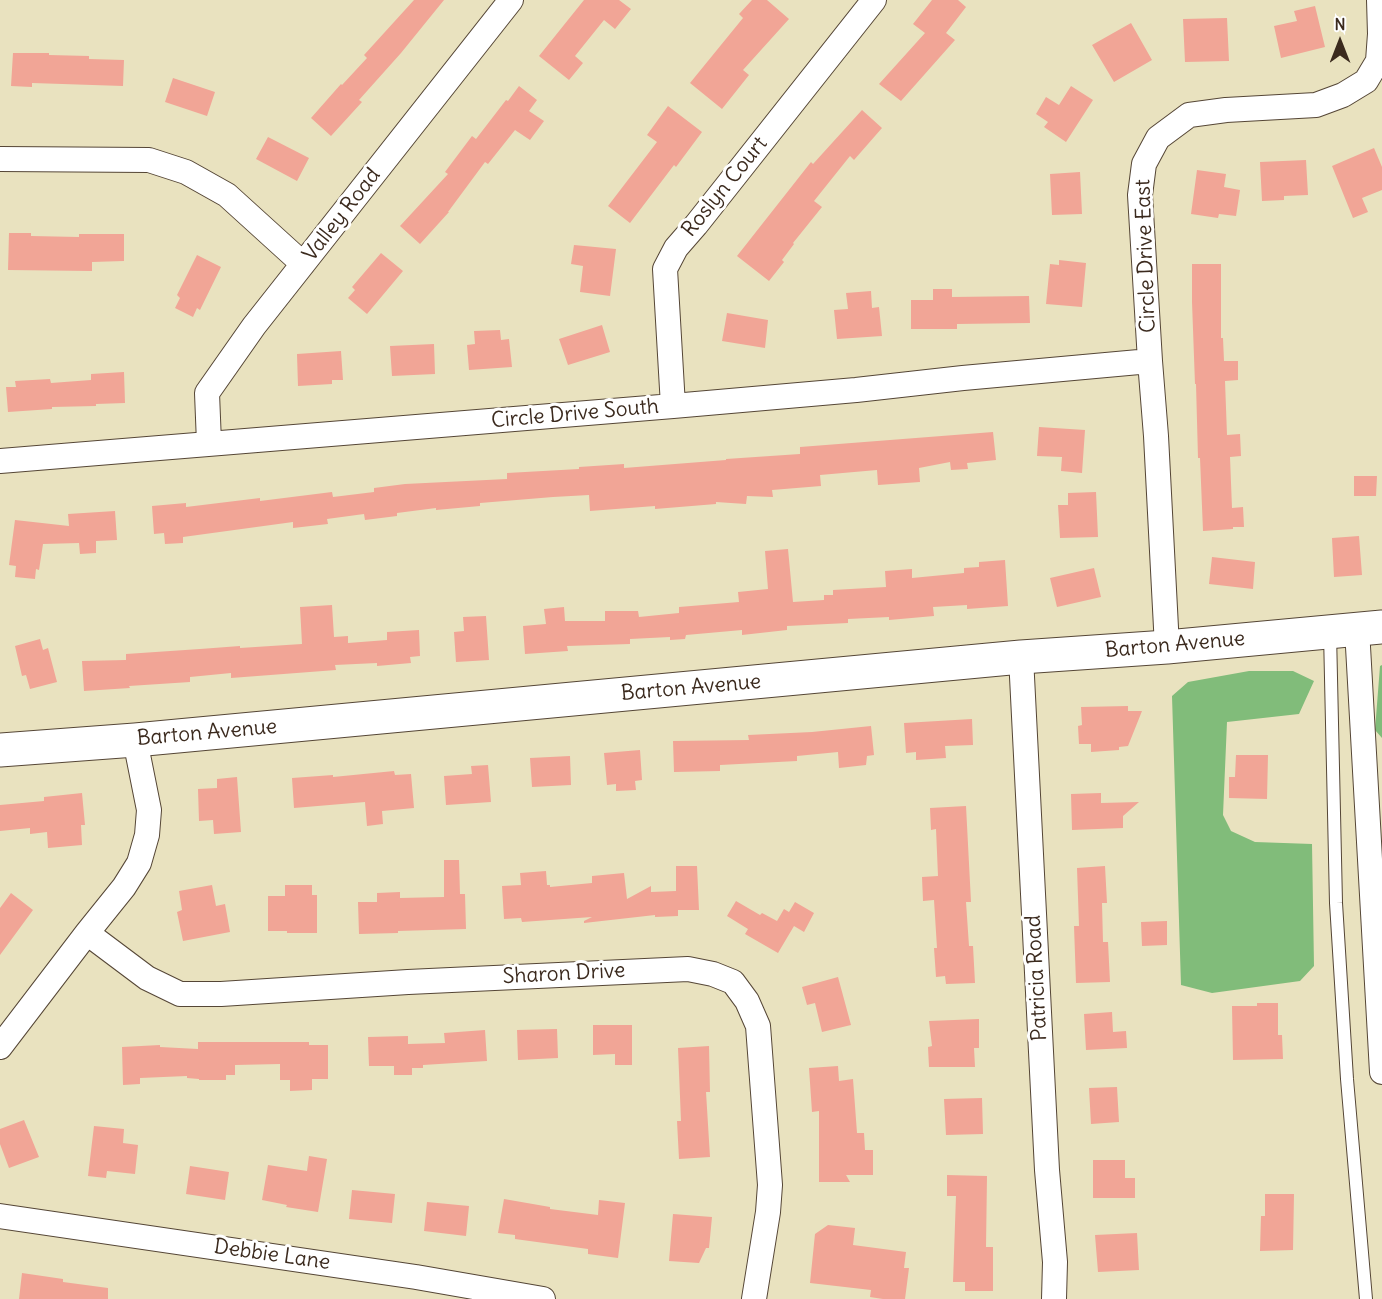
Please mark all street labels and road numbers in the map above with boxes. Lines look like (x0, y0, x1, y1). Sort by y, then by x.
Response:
street label: Roslyn Court (677, 132, 773, 242)
street label: Valley Road (298, 163, 386, 267)
street label: Circle Drive East (1131, 179, 1161, 333)
street label: Circle Drive South (490, 394, 660, 434)
street label: Barton Avenue (1104, 626, 1246, 664)
street label: Barton Avenue (620, 669, 762, 707)
street label: Barton Avenue (136, 714, 278, 752)
street label: Patricia Road (1021, 914, 1053, 1042)
street label: Sharon Drive (502, 958, 626, 990)
street label: Debbie Lane (212, 1234, 332, 1276)

